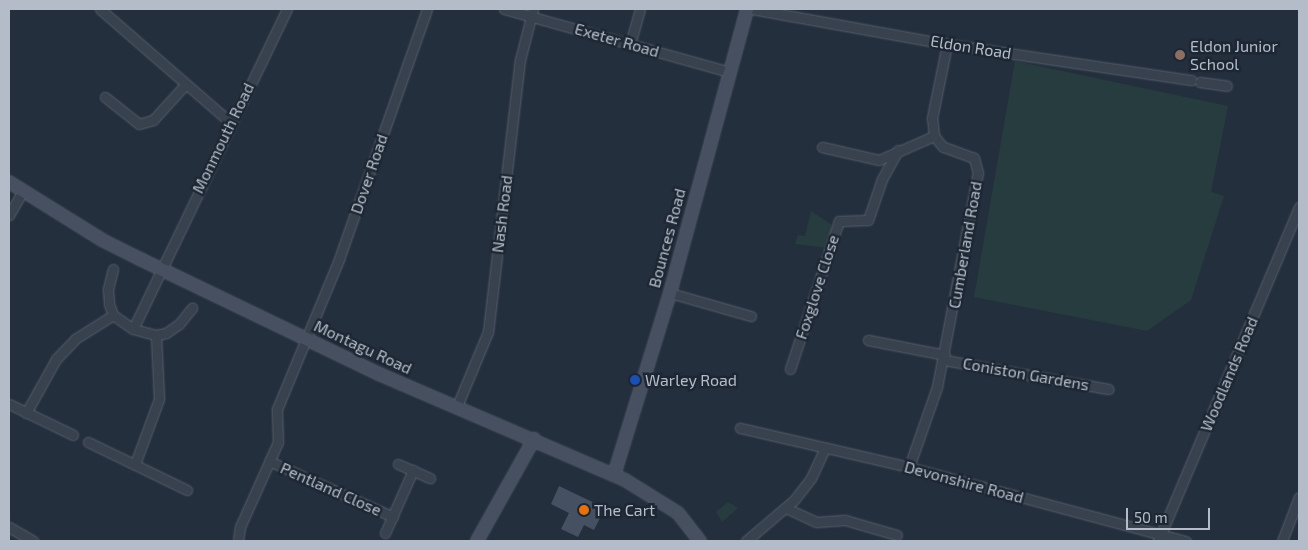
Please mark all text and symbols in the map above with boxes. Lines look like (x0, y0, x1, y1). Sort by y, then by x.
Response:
street label: Exeter Road (572, 19, 662, 61)
street label: Eldon Road (929, 31, 1013, 63)
place label: Eldon Junior School (1190, 36, 1278, 74)
marker: Eldon Junior School (1174, 49, 1186, 61)
street label: Monmouth Road (188, 80, 258, 196)
street label: Dover Road (346, 131, 392, 217)
street label: Nash Road (488, 174, 516, 254)
street label: Cumberland Road (944, 180, 986, 310)
street label: Bounces Road (644, 186, 690, 290)
street label: Foxglove Close (791, 232, 843, 342)
street label: Woodlands Road (1196, 314, 1262, 434)
street label: Montagu Road (311, 316, 415, 378)
street label: Coniston Gardens (961, 353, 1091, 395)
place label: Warley Road (645, 370, 737, 390)
marker: Warley Road (629, 374, 641, 386)
street label: Devonshire Road (902, 457, 1026, 507)
street label: Pentland Close (278, 458, 384, 520)
scale bar (1128, 498, 1212, 530)
place label: The Cart (594, 500, 655, 520)
marker: The Cart (578, 504, 590, 516)
text: 50 m (1134, 508, 1168, 526)

